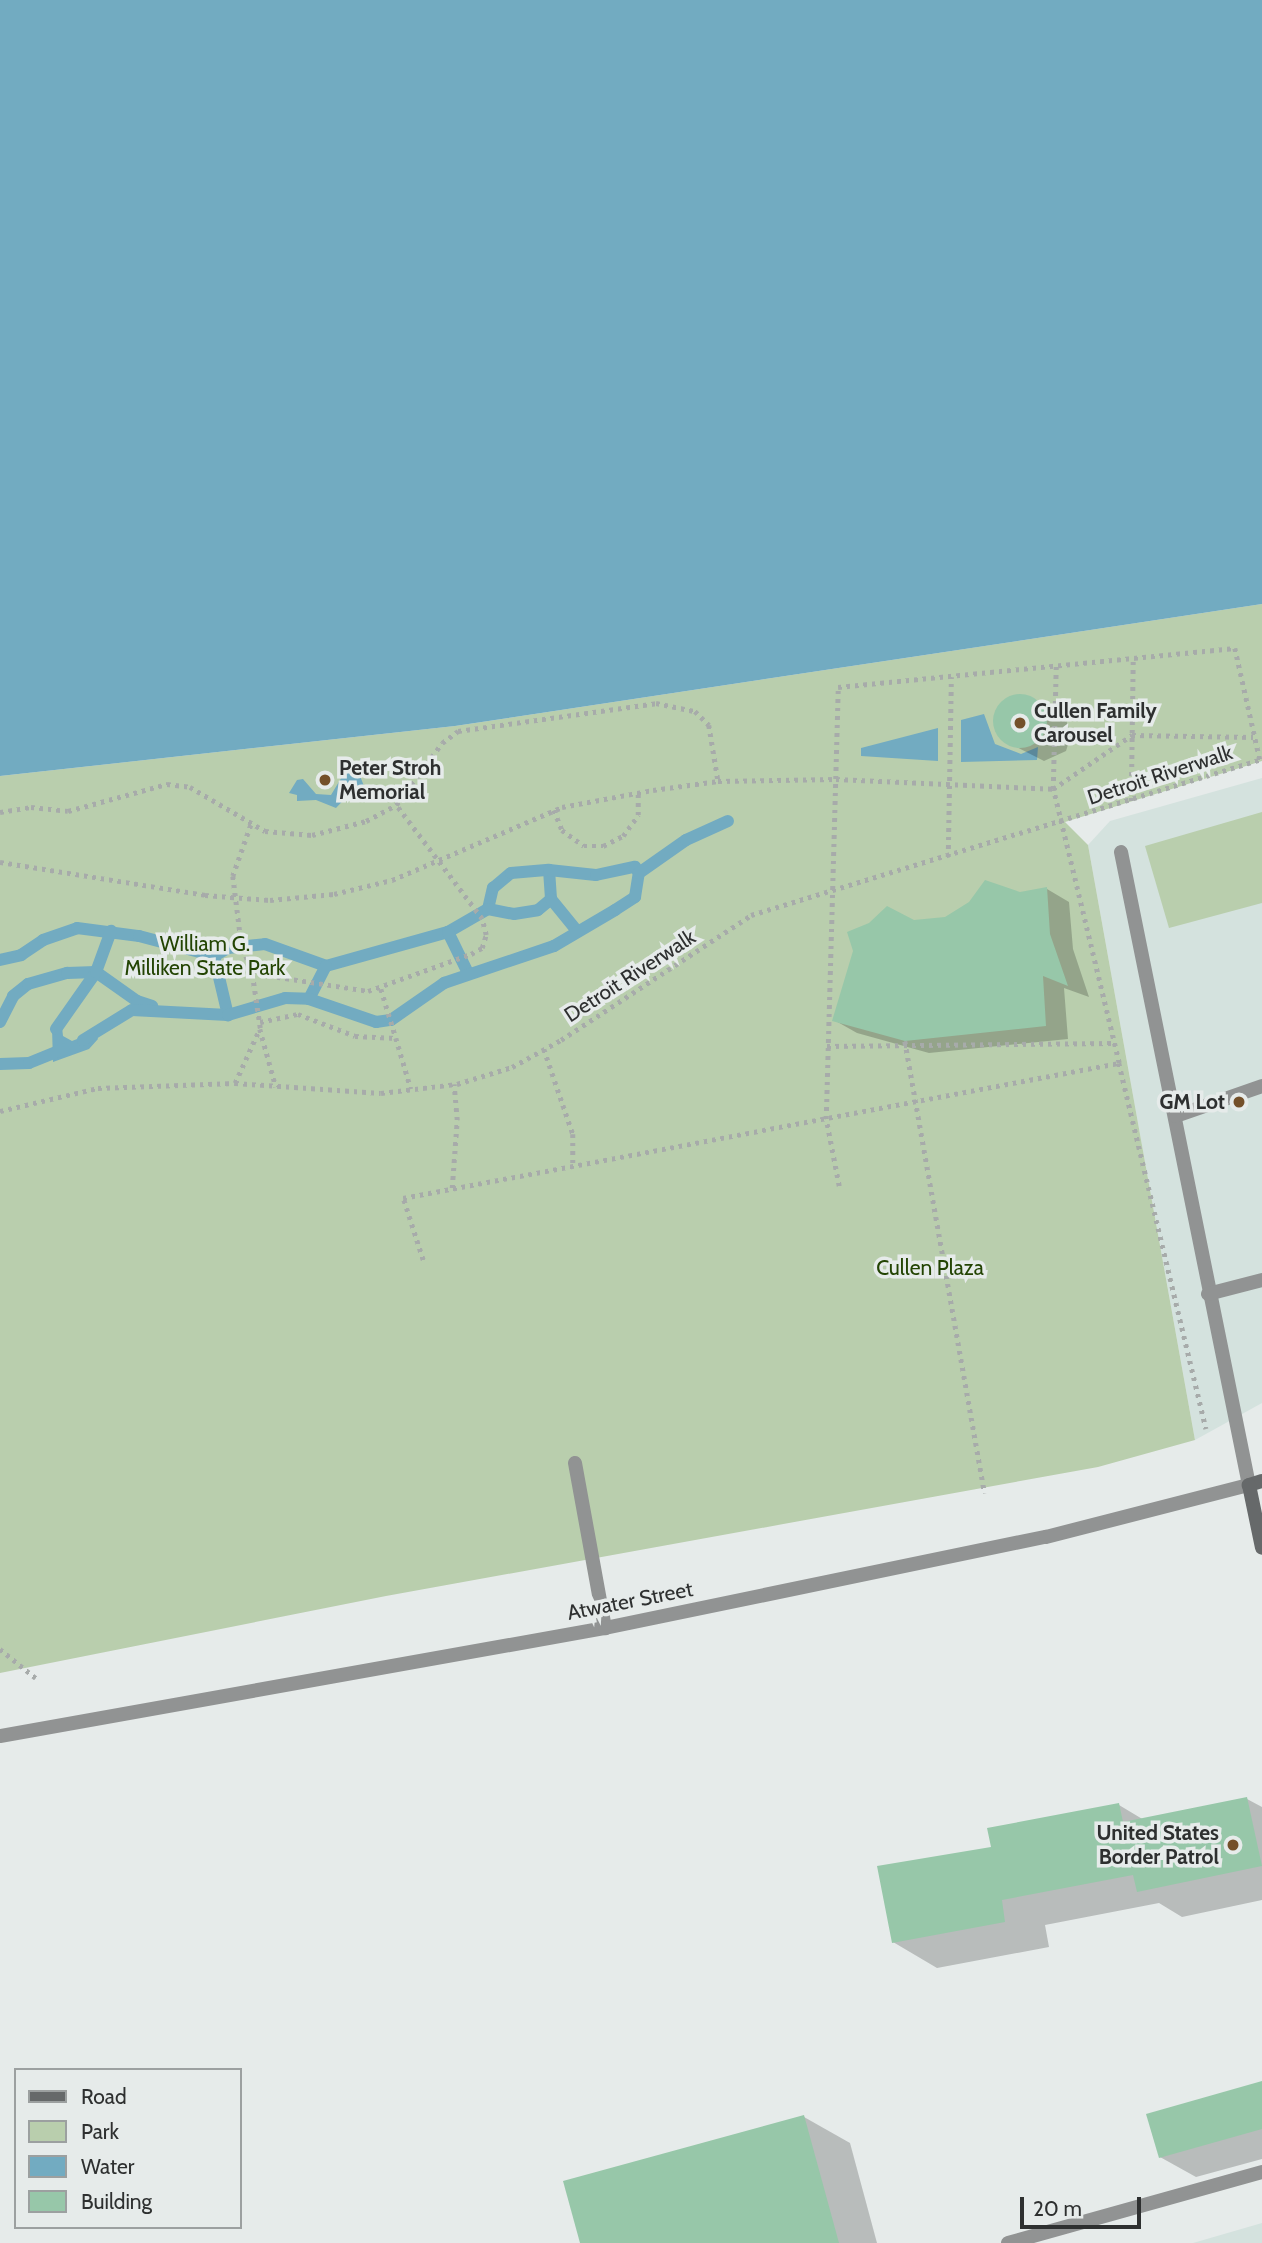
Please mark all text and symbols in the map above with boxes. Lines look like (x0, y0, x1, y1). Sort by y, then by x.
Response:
place label: Cullen Family Carousel (1034, 698, 1157, 748)
marker: Cullen Family Carousel (1012, 715, 1028, 731)
street label: Detroit Riverwalk (1084, 740, 1236, 810)
place label: Peter Stroh Memorial (339, 755, 441, 805)
marker: Peter Stroh Memorial (317, 772, 333, 788)
street label: Detroit Riverwalk (560, 924, 700, 1028)
park label: William G. Milliken State Park (124, 931, 286, 981)
place label: GM Lot (1159, 1089, 1225, 1115)
marker: GM Lot (1231, 1094, 1247, 1110)
park label: Cullen Plaza (876, 1255, 984, 1281)
street label: Atwater Street (565, 1576, 695, 1626)
place label: United States Border Patrol (1097, 1820, 1219, 1870)
marker: United States Border Patrol (1225, 1837, 1241, 1853)
legend (14, 2068, 242, 2229)
text: Road (81, 2084, 127, 2109)
text: Park (81, 2119, 119, 2144)
text: Water (81, 2154, 134, 2179)
scale bar (1024, 2184, 1145, 2228)
text: Building (81, 2189, 152, 2214)
text: 20 m (1033, 2196, 1082, 2221)

